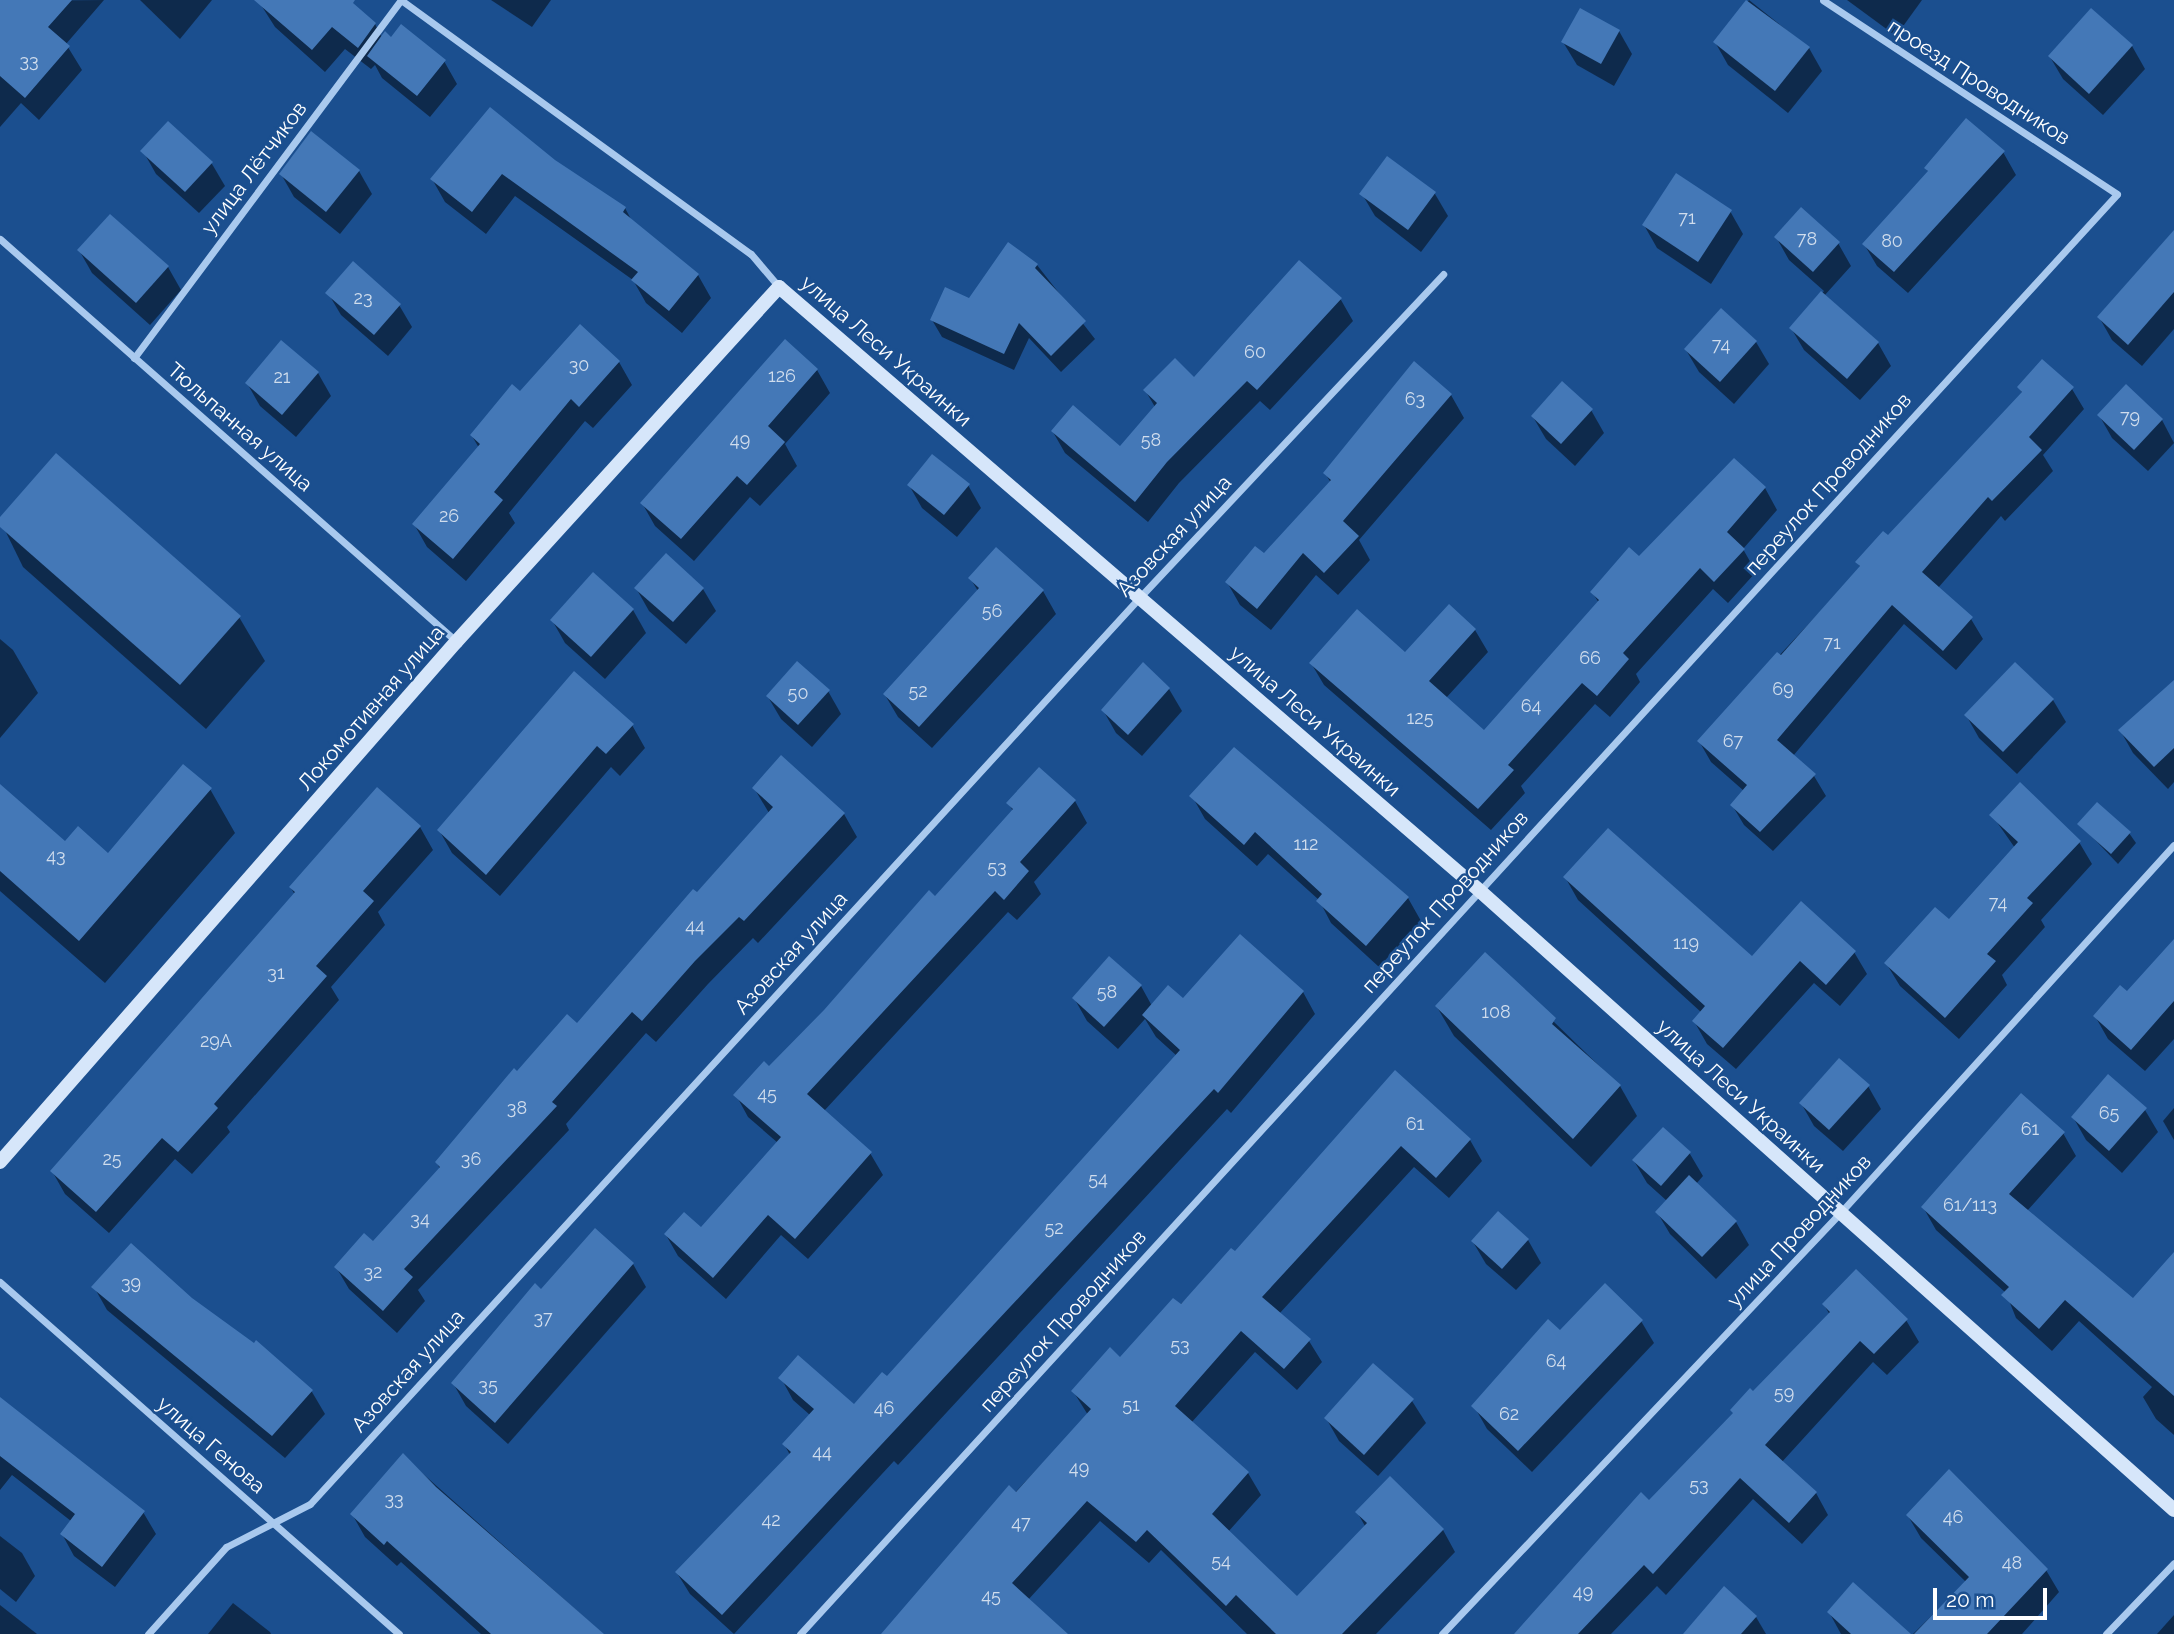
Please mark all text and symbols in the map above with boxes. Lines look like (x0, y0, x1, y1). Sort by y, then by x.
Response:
street label: проезд Проводников (1883, 14, 2075, 150)
house number: 33 (19, 50, 39, 72)
street label: улица Лётчиков (196, 97, 312, 239)
house number: 71 (1678, 207, 1696, 229)
house number: 78 (1797, 228, 1817, 250)
house number: 80 (1881, 230, 1903, 252)
street label: улица Леси Украинки (795, 270, 977, 432)
house number: 23 (354, 287, 372, 309)
house number: 74 (1712, 334, 1730, 356)
house number: 60 (1244, 341, 1266, 363)
house number: 30 (569, 354, 589, 376)
street label: Тюльпанная улица (162, 357, 318, 497)
house number: 126 (768, 365, 796, 387)
house number: 21 (273, 366, 291, 388)
house number: 63 (1405, 388, 1425, 410)
street label: переулок Проводников (1740, 388, 1916, 580)
house number: 79 (2120, 406, 2140, 428)
house number: 49 (730, 429, 750, 451)
house number: 58 (1141, 429, 1161, 451)
street label: Азовская улица (1111, 470, 1237, 602)
house number: 26 (439, 505, 459, 527)
house number: 56 (982, 600, 1002, 622)
street label: Локомотивная улица (292, 620, 450, 796)
house number: 71 (1823, 632, 1841, 654)
street label: улица Леси Украинки (1224, 640, 1406, 802)
house number: 66 (1579, 647, 1601, 669)
house number: 69 (1772, 678, 1794, 700)
house number: 52 (908, 680, 928, 702)
house number: 50 (788, 682, 808, 704)
house number: 64 (1521, 695, 1541, 717)
house number: 125 (1407, 707, 1433, 729)
house number: 67 (1723, 730, 1743, 752)
street label: переулок Проводников (1357, 806, 1533, 998)
house number: 112 (1294, 833, 1318, 855)
house number: 43 (46, 845, 66, 867)
house number: 53 (987, 856, 1007, 878)
street label: Азовская улица (729, 886, 853, 1020)
house number: 74 (1989, 892, 2007, 914)
house number: 44 (685, 915, 705, 937)
house number: 119 (1673, 932, 1699, 954)
house number: 31 (267, 962, 285, 984)
house number: 58 (1097, 981, 1117, 1003)
house number: 108 (1481, 1001, 1511, 1023)
street label: улица Леси Украинки (1652, 1014, 1830, 1178)
house number: 29А (200, 1030, 232, 1052)
house number: 45 (757, 1083, 777, 1105)
house number: 38 (507, 1097, 527, 1119)
house number: 65 (2099, 1102, 2119, 1124)
house number: 61 (1406, 1113, 1424, 1135)
house number: 61 (2021, 1118, 2039, 1140)
house number: 25 (102, 1148, 122, 1170)
house number: 36 (461, 1148, 481, 1170)
street label: улица Проводников (1722, 1149, 1876, 1313)
house number: 54 (1088, 1168, 1108, 1190)
house number: 61/113 (1943, 1194, 1997, 1216)
house number: 34 (410, 1208, 430, 1230)
house number: 52 (1044, 1217, 1064, 1239)
street label: переулок Проводников (975, 1225, 1151, 1417)
house number: 32 (364, 1261, 382, 1283)
house number: 39 (121, 1272, 141, 1294)
street label: Азовская улица (346, 1304, 470, 1438)
house number: 37 (533, 1307, 553, 1329)
house number: 53 (1170, 1334, 1190, 1356)
house number: 64 (1546, 1350, 1566, 1372)
house number: 35 (478, 1374, 498, 1396)
house number: 59 (1774, 1382, 1794, 1404)
street label: улица Генова (152, 1391, 270, 1499)
house number: 51 (1122, 1394, 1140, 1416)
house number: 46 (874, 1397, 894, 1419)
house number: 62 (1499, 1403, 1519, 1425)
house number: 44 (812, 1441, 832, 1463)
house number: 49 (1069, 1457, 1089, 1479)
house number: 53 (1689, 1474, 1709, 1496)
house number: 33 (384, 1488, 404, 1510)
house number: 46 (1943, 1506, 1963, 1528)
house number: 42 (761, 1509, 781, 1531)
house number: 47 (1011, 1512, 1031, 1534)
house number: 54 (1211, 1550, 1231, 1572)
house number: 48 (2002, 1552, 2022, 1574)
scale bar (1936, 1574, 2050, 1618)
house number: 49 (1573, 1581, 1593, 1603)
house number: 45 (981, 1585, 1001, 1607)
text: 20 m (1946, 1587, 1994, 1612)

